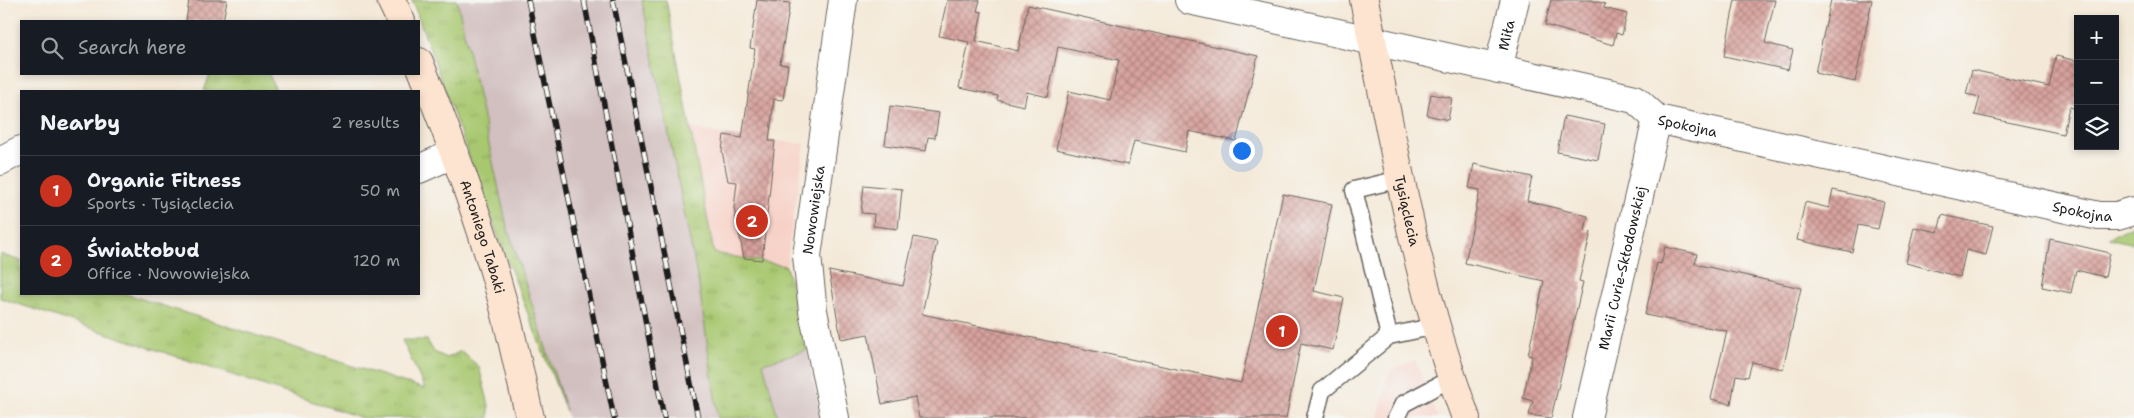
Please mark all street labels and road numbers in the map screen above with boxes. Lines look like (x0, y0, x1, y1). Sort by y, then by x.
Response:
street label: Miła (1494, 18, 1519, 52)
street label: Spokojna (1656, 110, 1719, 141)
street label: Nowowiejska (798, 164, 829, 256)
street label: Tysiąclecia (1391, 174, 1424, 248)
street label: Antoniego Tabaki (456, 177, 509, 296)
street label: Marii Curie-Skłodowskiej (1594, 184, 1650, 352)
street label: Spokojna (2051, 197, 2112, 225)

